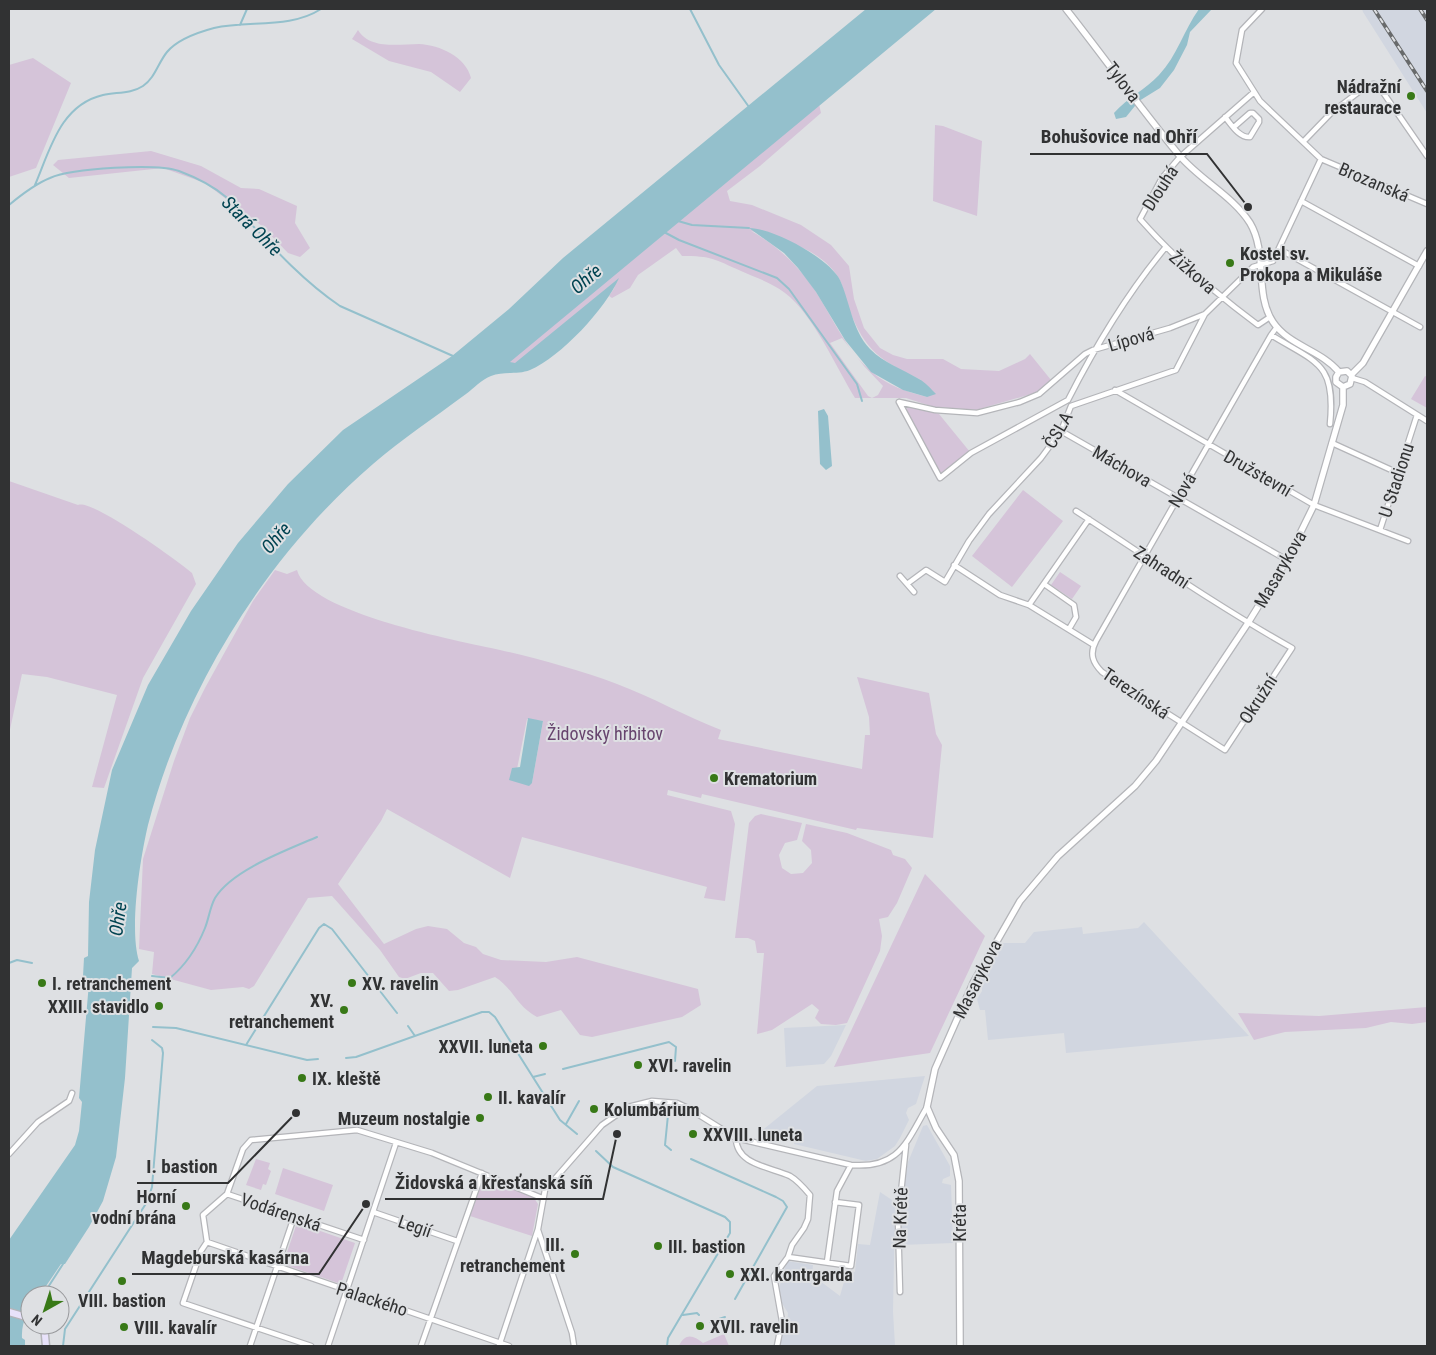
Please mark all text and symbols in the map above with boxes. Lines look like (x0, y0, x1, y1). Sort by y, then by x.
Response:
street label: Tylova (1101, 58, 1145, 106)
place label: Nádražní restaurace (1325, 76, 1402, 118)
marker: Nádražní restaurace (1405, 90, 1417, 102)
callout: Bohušovice nad Ohří (1030, 120, 1207, 154)
text: Bohušovice nad Ohří (1041, 125, 1198, 148)
street label: Brozanská (1336, 158, 1412, 206)
street label: Dlouhá (1138, 162, 1182, 214)
water label: Stará Ohře (217, 191, 287, 261)
place label: Kostel sv. Prokopa a Mikuláše (1240, 243, 1382, 285)
street label: Žižkova (1165, 246, 1221, 298)
marker: Kostel sv. Prokopa a Mikuláše (1224, 257, 1236, 269)
water label: Ohře (566, 259, 606, 299)
street label: Lípová (1106, 322, 1156, 356)
street label: ČSLA (1039, 407, 1077, 452)
street label: U Stadionu (1374, 440, 1418, 520)
street label: Máchova (1089, 441, 1155, 491)
street label: Družstevní (1220, 445, 1296, 501)
street label: Nová (1164, 469, 1200, 511)
water label: Ohře (256, 518, 296, 558)
street label: Masarykova (1250, 527, 1310, 611)
street label: Zahradní (1130, 541, 1195, 593)
street label: Terezínská (1098, 663, 1174, 723)
street label: Okružní (1234, 670, 1282, 727)
park label: Židovský hřbitov (547, 723, 663, 744)
place label: Krematorium (724, 768, 817, 789)
marker: Krematorium (708, 772, 720, 784)
water label: Ohře (104, 901, 132, 937)
street label: Masarykova (948, 936, 1006, 1022)
place label: I. retranchement (52, 973, 172, 994)
place label: XV. ravelin (362, 973, 439, 994)
marker: I. retranchement (36, 977, 48, 989)
marker: XV. ravelin (346, 977, 358, 989)
place label: XV. retranchement (229, 990, 334, 1032)
place label: XXIII. stavidlo (48, 996, 149, 1017)
marker: XXIII. stavidlo (153, 1000, 165, 1012)
marker: XV. retranchement (338, 1004, 350, 1016)
place label: XXVII. luneta (438, 1036, 533, 1057)
marker: XXVII. luneta (537, 1040, 549, 1052)
place label: XVI. ravelin (648, 1055, 731, 1076)
marker: XVI. ravelin (632, 1059, 644, 1071)
place label: IX. kleště (312, 1068, 381, 1089)
marker: IX. kleště (296, 1072, 308, 1084)
place label: II. kavalír (498, 1087, 566, 1108)
marker: II. kavalír (482, 1091, 494, 1103)
place label: Kolumbárium (604, 1099, 700, 1120)
marker: Kolumbárium (588, 1103, 600, 1115)
place label: Muzeum nostalgie (338, 1108, 470, 1129)
marker: Muzeum nostalgie (474, 1112, 486, 1124)
place label: XXVIII. luneta (703, 1124, 802, 1145)
marker: XXVIII. luneta (687, 1128, 699, 1140)
callout: I. bastion (137, 1149, 228, 1183)
text: I. bastion (146, 1155, 218, 1178)
callout: Židovská a křesťanská síň (385, 1165, 603, 1199)
text: Židovská a křesťanská síň (395, 1171, 593, 1194)
place label: Horní vodní brána (92, 1186, 177, 1228)
street label: Na Krétě (888, 1187, 912, 1249)
street label: Vodárenská (238, 1188, 324, 1236)
marker: Horní vodní brána (180, 1200, 192, 1212)
street label: Kréta (949, 1204, 970, 1242)
street label: Legií (395, 1210, 435, 1242)
place label: III. retranchement (460, 1234, 565, 1276)
place label: III. bastion (668, 1236, 745, 1257)
callout: Magdeburská kasárna (132, 1240, 319, 1274)
marker: III. bastion (652, 1240, 664, 1252)
text: Magdeburská kasárna (141, 1246, 309, 1269)
marker: III. retranchement (569, 1248, 581, 1260)
place label: XXI. kontrgarda (740, 1264, 853, 1285)
marker: XXI. kontrgarda (724, 1268, 736, 1280)
marker: VIII. bastion (116, 1275, 128, 1287)
street label: Palackého (334, 1278, 410, 1320)
north arrow (20, 1285, 70, 1335)
place label: VIII. bastion (78, 1290, 166, 1311)
text: N (28, 1311, 45, 1329)
place label: XVII. ravelin (710, 1316, 798, 1337)
place label: VIII. kavalír (134, 1317, 217, 1338)
marker: XVII. ravelin (694, 1320, 706, 1332)
marker: VIII. kavalír (118, 1321, 130, 1333)

